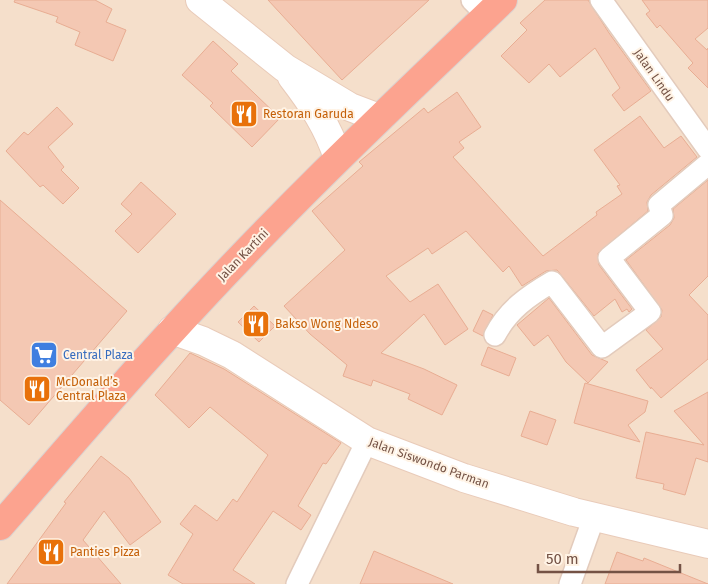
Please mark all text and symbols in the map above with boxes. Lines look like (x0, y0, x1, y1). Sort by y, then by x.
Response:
street label: Jalan Lindu (631, 46, 677, 104)
restaurant icon: Restoran Garuda (229, 99, 259, 129)
place label: Restoran Garuda (263, 107, 354, 121)
street label: Jalan Kartini (215, 226, 271, 284)
restaurant icon: Bakso Wong Ndeso (241, 309, 271, 339)
place label: Bakso Wong Ndeso (275, 317, 378, 331)
supermarket icon: Central Plaza (29, 340, 59, 370)
place label: Central Plaza (63, 348, 133, 362)
restaurant icon: McDonald’s Central Plaza (22, 374, 52, 404)
place label: McDonald’s Central Plaza (56, 375, 126, 403)
street label: Jalan Siswondo Parman (367, 435, 491, 491)
restaurant icon: Panties Pizza (36, 537, 66, 567)
scale bar (538, 542, 680, 574)
place label: Panties Pizza (70, 545, 140, 559)
text: 50 m (546, 550, 579, 568)

